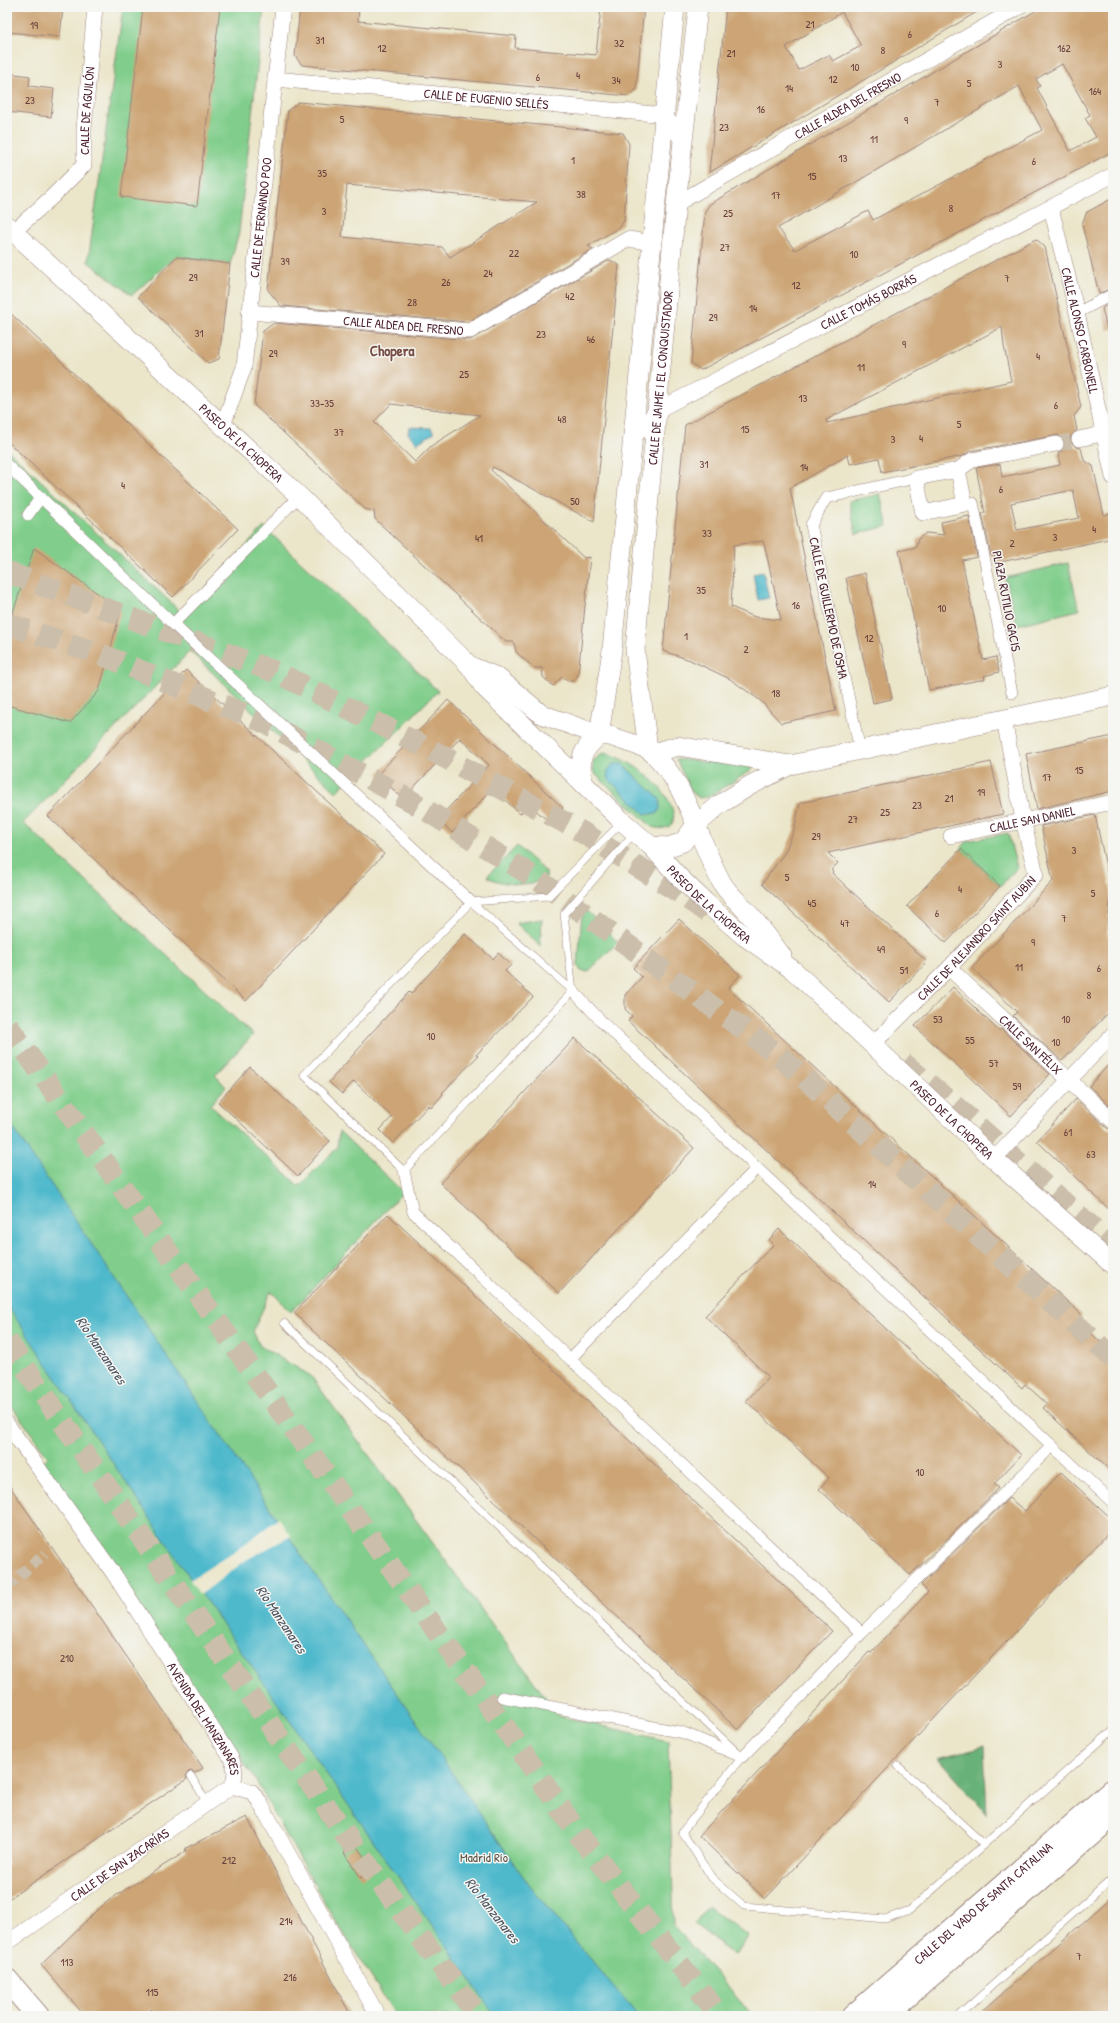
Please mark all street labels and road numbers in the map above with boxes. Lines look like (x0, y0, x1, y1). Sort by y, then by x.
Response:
street label: CALLE DE AGUILÓN (75, 66, 99, 155)
street label: CALLE ALDEA DEL FRESNO (791, 67, 905, 143)
street label: CALLE DE EUGENIO SELLÉS (423, 84, 549, 113)
street label: CALLE DE FERNANDO POO (245, 157, 276, 279)
street label: CALLE ALONSO CARBONELL (1057, 266, 1103, 396)
street label: CALLE TOMÁS BORRÁS (817, 269, 920, 334)
street label: CALLE DE JAIME I EL CONQUISTADOR (643, 290, 677, 466)
street label: CALLE ALDEA DEL FRESNO (342, 311, 464, 339)
street label: PASEO DE LA CHOPERA (195, 399, 288, 486)
street label: CALLE DE GUILLERMO DE OSMA (805, 535, 853, 681)
street label: PLAZA RUTILIO GACIS (988, 549, 1026, 653)
street label: CALLE SAN DANIEL (988, 801, 1077, 837)
street label: PASEO DE LA CHOPERA (663, 861, 755, 948)
street label: CALLE DE ALEJANDRO SAINT AUBIN (913, 871, 1039, 1004)
street label: CALLE SAN FÉLIX (995, 1010, 1067, 1079)
street label: PASEO DE LA CHOPERA (906, 1076, 998, 1164)
street label: AVENIDA DEL MANZANARES (163, 1659, 244, 1775)
street label: CALLE DE SAN ZACARÍAS (66, 1824, 172, 1905)
street label: CALLE DEL VADO DE SANTA CATALINA (910, 1837, 1057, 1969)

